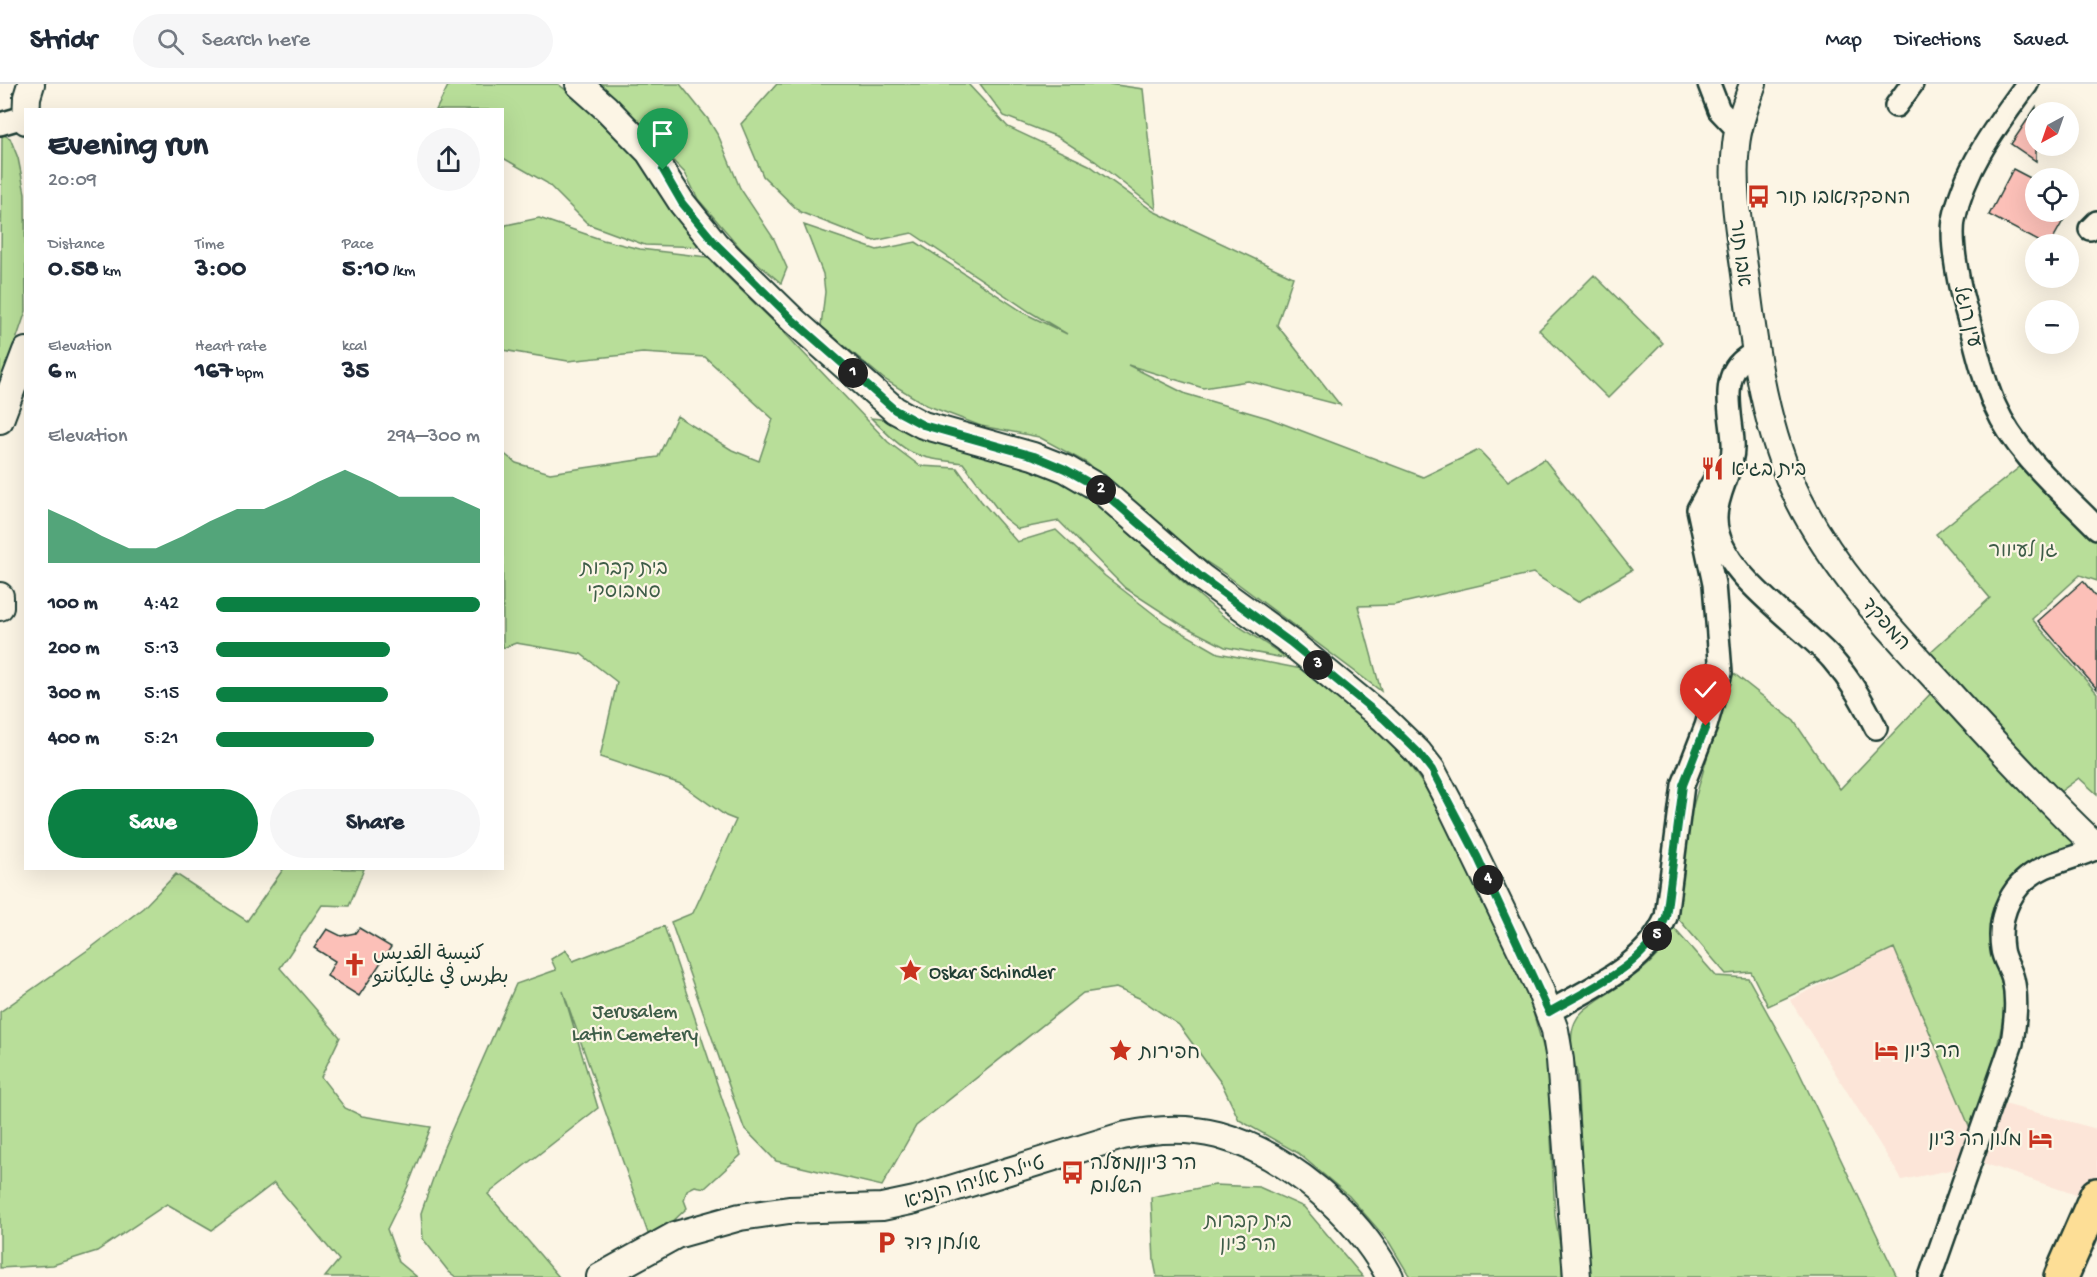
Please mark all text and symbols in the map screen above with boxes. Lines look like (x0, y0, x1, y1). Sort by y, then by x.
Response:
search box (133, 14, 553, 68)
text: Stridr (30, 25, 97, 58)
icon: search (154, 25, 187, 58)
text: Search here (202, 28, 310, 54)
text: Map (1825, 29, 1862, 54)
text: Directions (1895, 29, 1980, 54)
text: Saved (2013, 29, 2067, 54)
north arrow (2025, 102, 2079, 156)
map controls (2025, 102, 2079, 354)
pin (637, 108, 688, 170)
icon: arrive (646, 117, 679, 150)
text: Evening run (48, 128, 208, 166)
button: share (417, 128, 480, 191)
button: locate (2025, 168, 2079, 222)
text: 20:09 (48, 170, 97, 193)
bus stop icon: המפקד/אבו תור (1745, 183, 1771, 209)
place label: המפקד/אבו תור (1776, 188, 1911, 211)
street label: אבו תור (1723, 219, 1754, 288)
button: + (2025, 234, 2079, 288)
text: Distance (48, 236, 105, 255)
text: Time (195, 236, 224, 255)
text: Pace (342, 236, 373, 255)
text: 0.58 (48, 255, 99, 286)
text: 3:00 (195, 255, 246, 286)
text: 5:10 (342, 255, 389, 286)
text: km (99, 263, 121, 282)
text: /km (389, 263, 415, 282)
street label: עין רוגל (1947, 283, 1986, 350)
button: − (2025, 300, 2079, 354)
text: Elevation (48, 338, 112, 357)
text: Heart rate (195, 338, 267, 357)
text: kcal (342, 338, 367, 357)
text: 6 (48, 357, 61, 388)
text: 167 (195, 357, 232, 388)
text: 35 (342, 357, 369, 388)
pin: 1 (838, 358, 868, 388)
text: 1 (850, 363, 856, 382)
text: m (61, 365, 76, 384)
text: bpm (232, 365, 264, 384)
text: Elevation (48, 426, 128, 449)
text: 294–300 m (386, 426, 480, 449)
restaurant icon: בית בגיא (1700, 455, 1726, 481)
place label: בית בגיא (1731, 460, 1806, 483)
pin: 2 (1086, 475, 1116, 505)
text: 2 (1097, 480, 1105, 499)
park label: גן לעיוור (1988, 539, 2058, 564)
park label: בית קברות סמבוסקי (579, 559, 668, 605)
text: 100 m (48, 593, 98, 616)
text: 4:42 (144, 593, 179, 616)
street label: המפקד (1855, 594, 1914, 656)
text: 200 m (48, 638, 99, 661)
text: 5:13 (144, 638, 179, 661)
pin: 3 (1303, 650, 1333, 680)
text: 3 (1314, 655, 1322, 674)
pin (1680, 664, 1731, 726)
icon: check (1689, 673, 1722, 706)
text: 300 m (48, 683, 100, 706)
text: 5:15 (144, 683, 179, 706)
text: 400 m (48, 728, 99, 751)
text: 5:21 (144, 728, 179, 751)
button: Save (48, 789, 258, 858)
button: Share (270, 789, 480, 858)
pin: 4 (1473, 865, 1503, 895)
text: 4 (1484, 870, 1492, 889)
pin: 5 (1642, 921, 1672, 951)
text: 5 (1653, 926, 1661, 945)
place label: كنيسة القديس بطرس في غاليكانتو (372, 943, 509, 990)
church icon: كنيسة القديس بطرس في غاليكانتو (342, 951, 368, 977)
place icon: Oskar Schindler (898, 958, 924, 984)
place label: Oskar Schindler (929, 963, 1056, 986)
park label: Jerusalem Latin Cemetery (572, 1002, 698, 1048)
hotel icon: הר ציון (1873, 1037, 1899, 1063)
place icon: חפירות (1108, 1038, 1134, 1064)
place label: הר ציון (1904, 1042, 1960, 1065)
place label: חפירות (1138, 1043, 1200, 1066)
hotel icon: מלון הר ציון (2027, 1125, 2053, 1151)
place label: מלון הר ציון (1928, 1128, 2022, 1153)
street label: טיילת אליהו הנביא (902, 1151, 1048, 1215)
place label: הר ציון/מעלה השלום (1090, 1152, 1197, 1200)
bus stop icon: הר ציון/מעלה השלום (1059, 1160, 1085, 1186)
park label: בית קברות הר ציון (1203, 1212, 1292, 1258)
parking icon: שולחן דוד (873, 1229, 899, 1255)
place label: שולחן דוד (904, 1232, 981, 1257)

